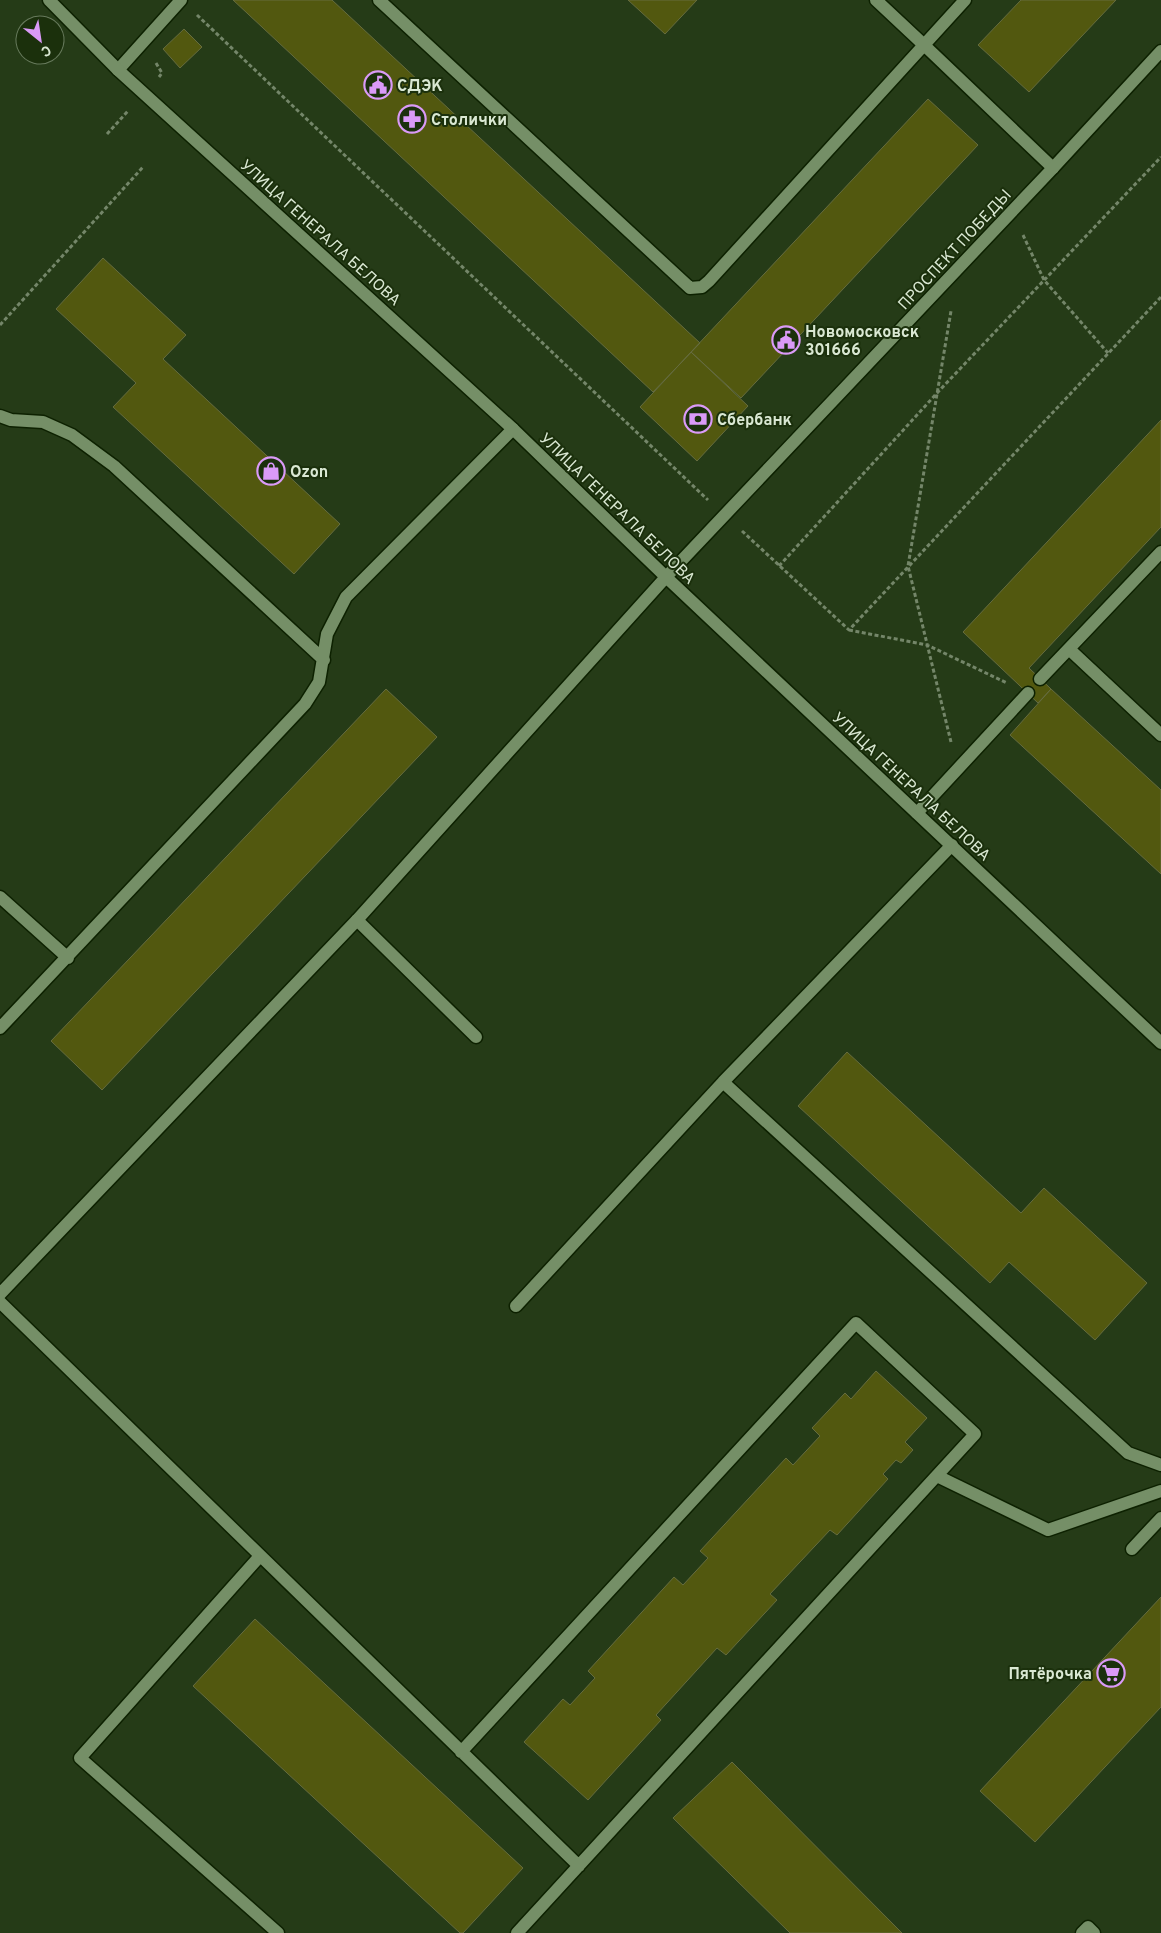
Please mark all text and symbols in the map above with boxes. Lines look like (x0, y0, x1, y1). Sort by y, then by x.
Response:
north arrow (15, 15, 65, 65)
text: С (38, 40, 54, 60)
public building icon: СДЭК (363, 70, 393, 100)
place label: СДЭК (397, 77, 443, 97)
pharmacy icon: Столички (397, 104, 427, 134)
place label: Столички (431, 111, 507, 131)
street label: УЛИЦА ГЕНЕРАЛА БЕЛОВА (235, 156, 404, 311)
street label: ПРОСПЕКТ ПОБЕДЫ (894, 186, 1017, 315)
place label: Новомосковск 301666 (805, 323, 919, 361)
public building icon: Новомосковск 301666 (771, 325, 801, 355)
bank icon: Сбербанк (683, 404, 713, 434)
place label: Сбербанк (717, 411, 792, 431)
street label: УЛИЦА ГЕНЕРАЛА БЕЛОВА (534, 430, 699, 589)
shop icon: Ozon (256, 456, 286, 486)
place label: Ozon (290, 463, 328, 483)
street label: УЛИЦА ГЕНЕРАЛА БЕЛОВА (827, 709, 994, 866)
supermarket icon: Пятёрочка (1096, 1658, 1126, 1688)
place label: Пятёрочка (1008, 1665, 1092, 1685)

